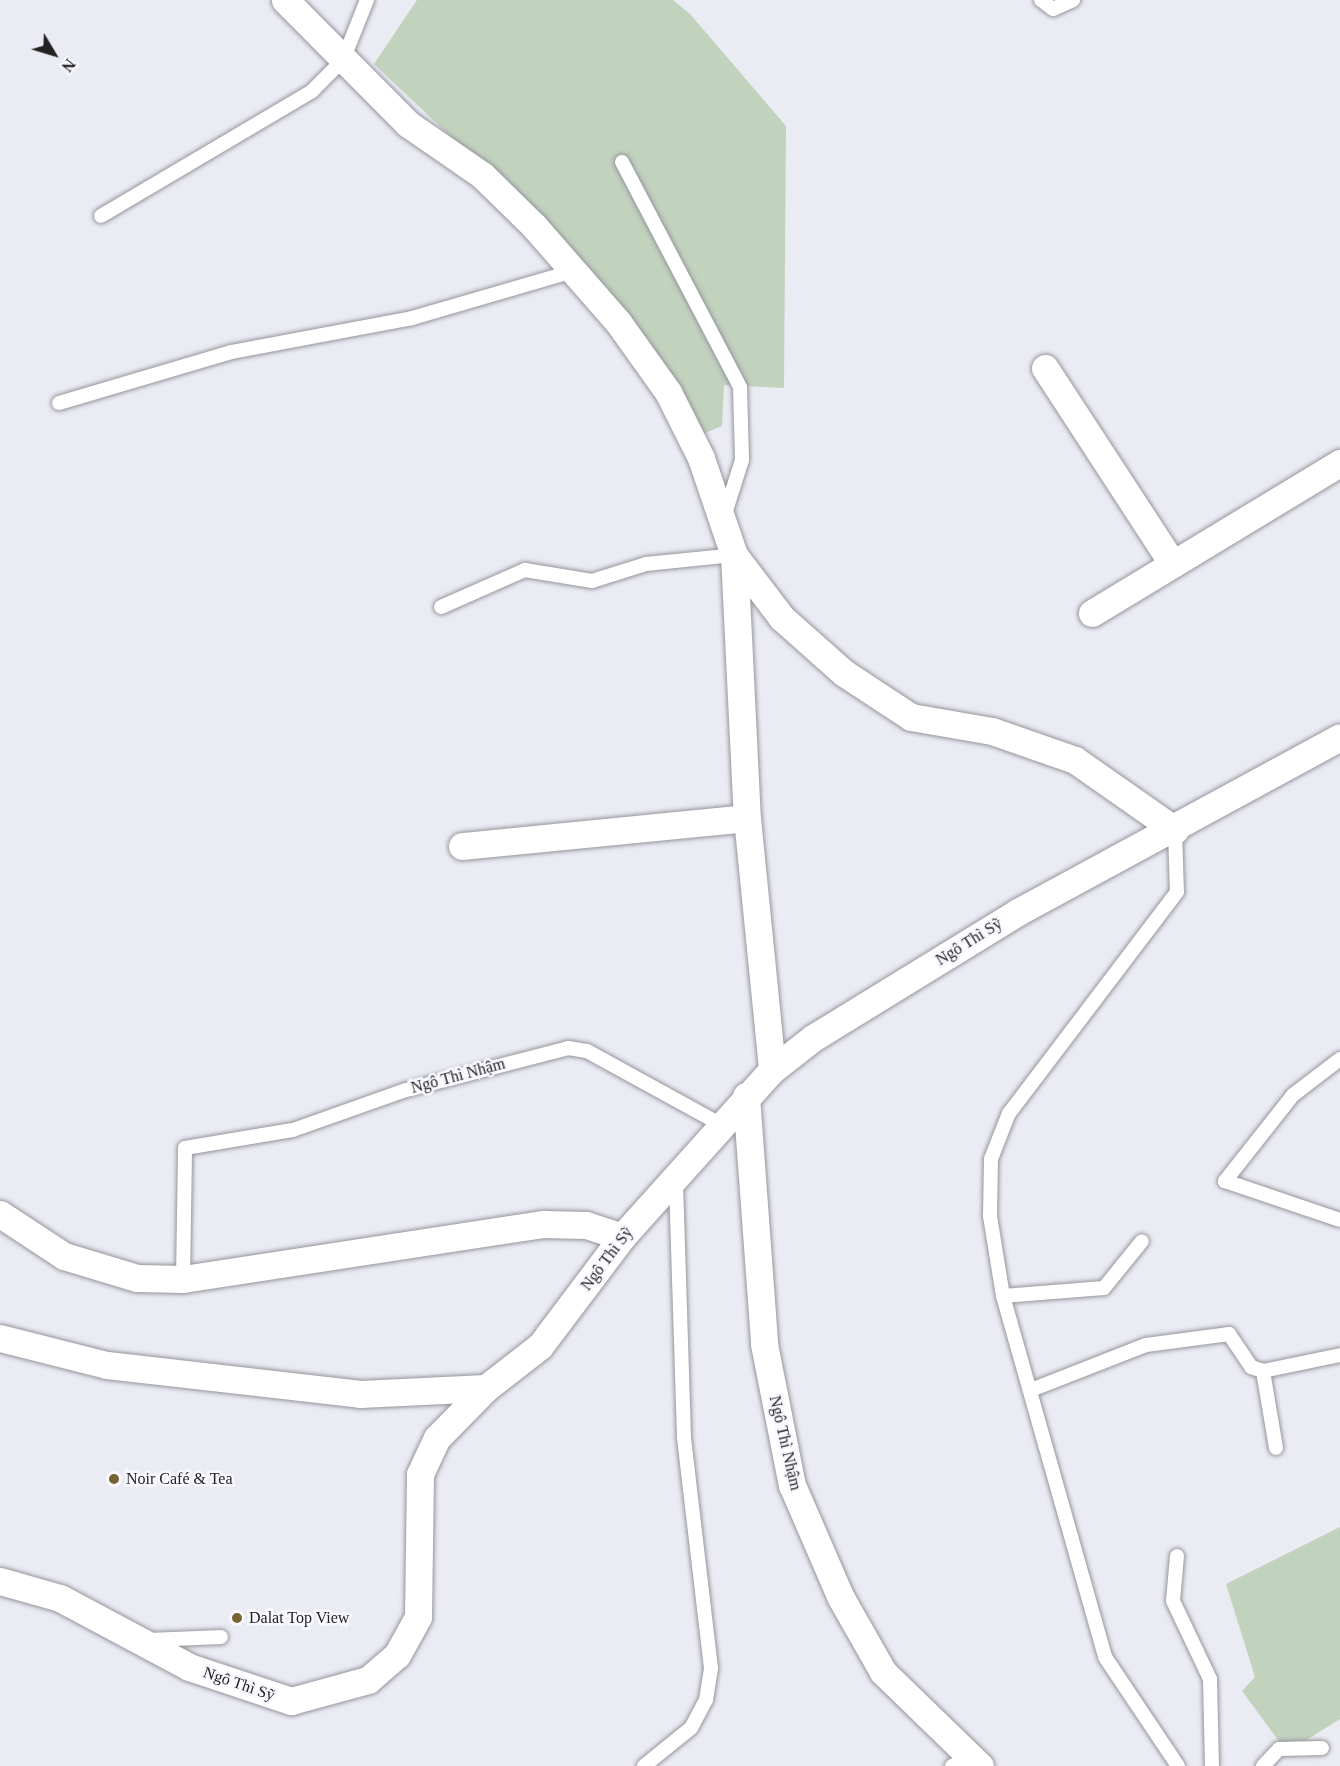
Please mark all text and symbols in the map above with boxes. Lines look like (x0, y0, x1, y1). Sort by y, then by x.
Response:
north arrow (24, 24, 84, 84)
text: N (58, 56, 79, 75)
street label: Ngô Thì Sỹ (932, 914, 1006, 970)
street label: Ngô Thì Nhậm (409, 1054, 507, 1098)
street label: Ngô Thì Sỹ (577, 1223, 637, 1295)
street label: Ngô Thì Nhậm (765, 1394, 805, 1492)
place label: Noir Café & Tea (126, 1469, 233, 1489)
marker: Noir Café & Tea (107, 1472, 121, 1486)
place label: Dalat Top View (249, 1608, 350, 1628)
marker: Dalat Top View (230, 1611, 244, 1625)
street label: Ngô Thì Sỹ (201, 1663, 277, 1705)

